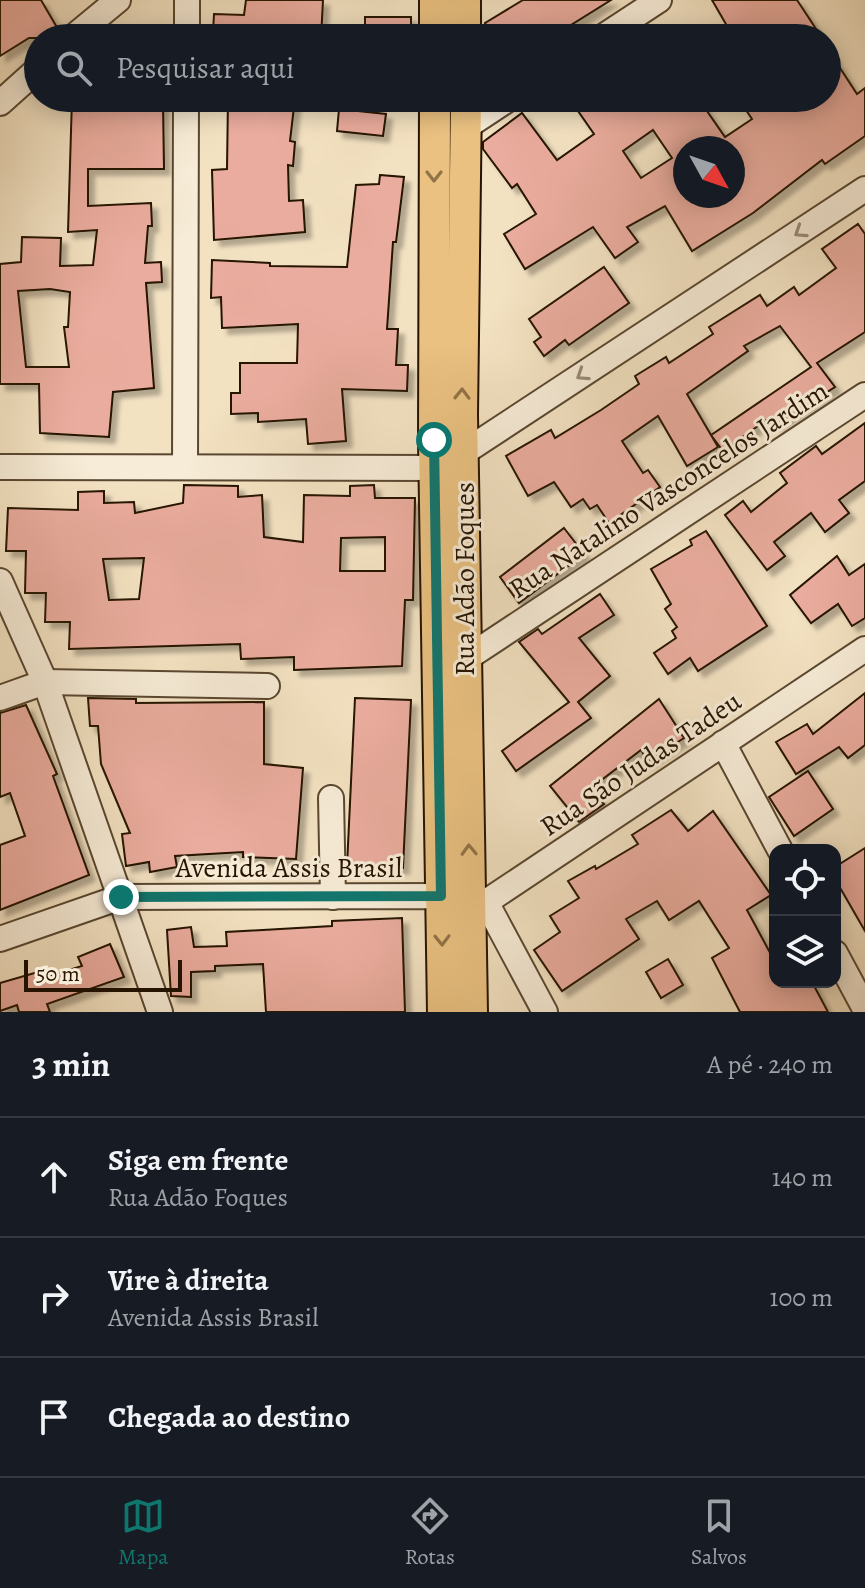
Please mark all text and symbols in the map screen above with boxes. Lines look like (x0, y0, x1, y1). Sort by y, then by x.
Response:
search box (24, 24, 841, 112)
icon: search (52, 46, 96, 90)
text: Pesquisar aqui (116, 48, 294, 88)
north arrow (673, 136, 745, 208)
one-way arrow (426, 170, 443, 183)
one-way arrow (794, 222, 809, 237)
one-way arrow (577, 365, 591, 380)
street label: Rua Natalino Vasconcelos Jardim (501, 372, 836, 608)
one-way arrow (454, 387, 471, 400)
route start (416, 422, 452, 458)
street label: Rua Adão Foques (446, 482, 484, 676)
street label: Rua São Judas Tadeu (533, 682, 749, 845)
one-way arrow (460, 843, 478, 856)
map controls (769, 844, 841, 988)
button: locate (769, 844, 841, 916)
street label: Avenida Assis Brasil (175, 849, 403, 887)
route end (103, 879, 139, 915)
button: layers (769, 916, 841, 988)
one-way arrow (433, 934, 451, 947)
scale bar (24, 956, 182, 992)
text: 50 m (36, 959, 80, 989)
text: 3 min (32, 1041, 110, 1088)
text: A pé · 240 m (707, 1047, 833, 1082)
text: Siga em frente (108, 1140, 288, 1180)
icon: ahead (32, 1155, 76, 1199)
text: 140 m (772, 1160, 833, 1195)
text: Rua Adão Foques (108, 1180, 288, 1215)
text: Vire à direita (108, 1260, 269, 1300)
icon: right (32, 1275, 76, 1319)
text: 100 m (770, 1280, 833, 1315)
text: Avenida Assis Brasil (108, 1300, 319, 1335)
icon: arrive (32, 1395, 76, 1439)
text: Chegada ao destino (108, 1397, 350, 1437)
tab: Mapa (118, 1494, 169, 1572)
tab: Rotas (405, 1494, 455, 1572)
tab: Salvos (691, 1494, 747, 1572)

